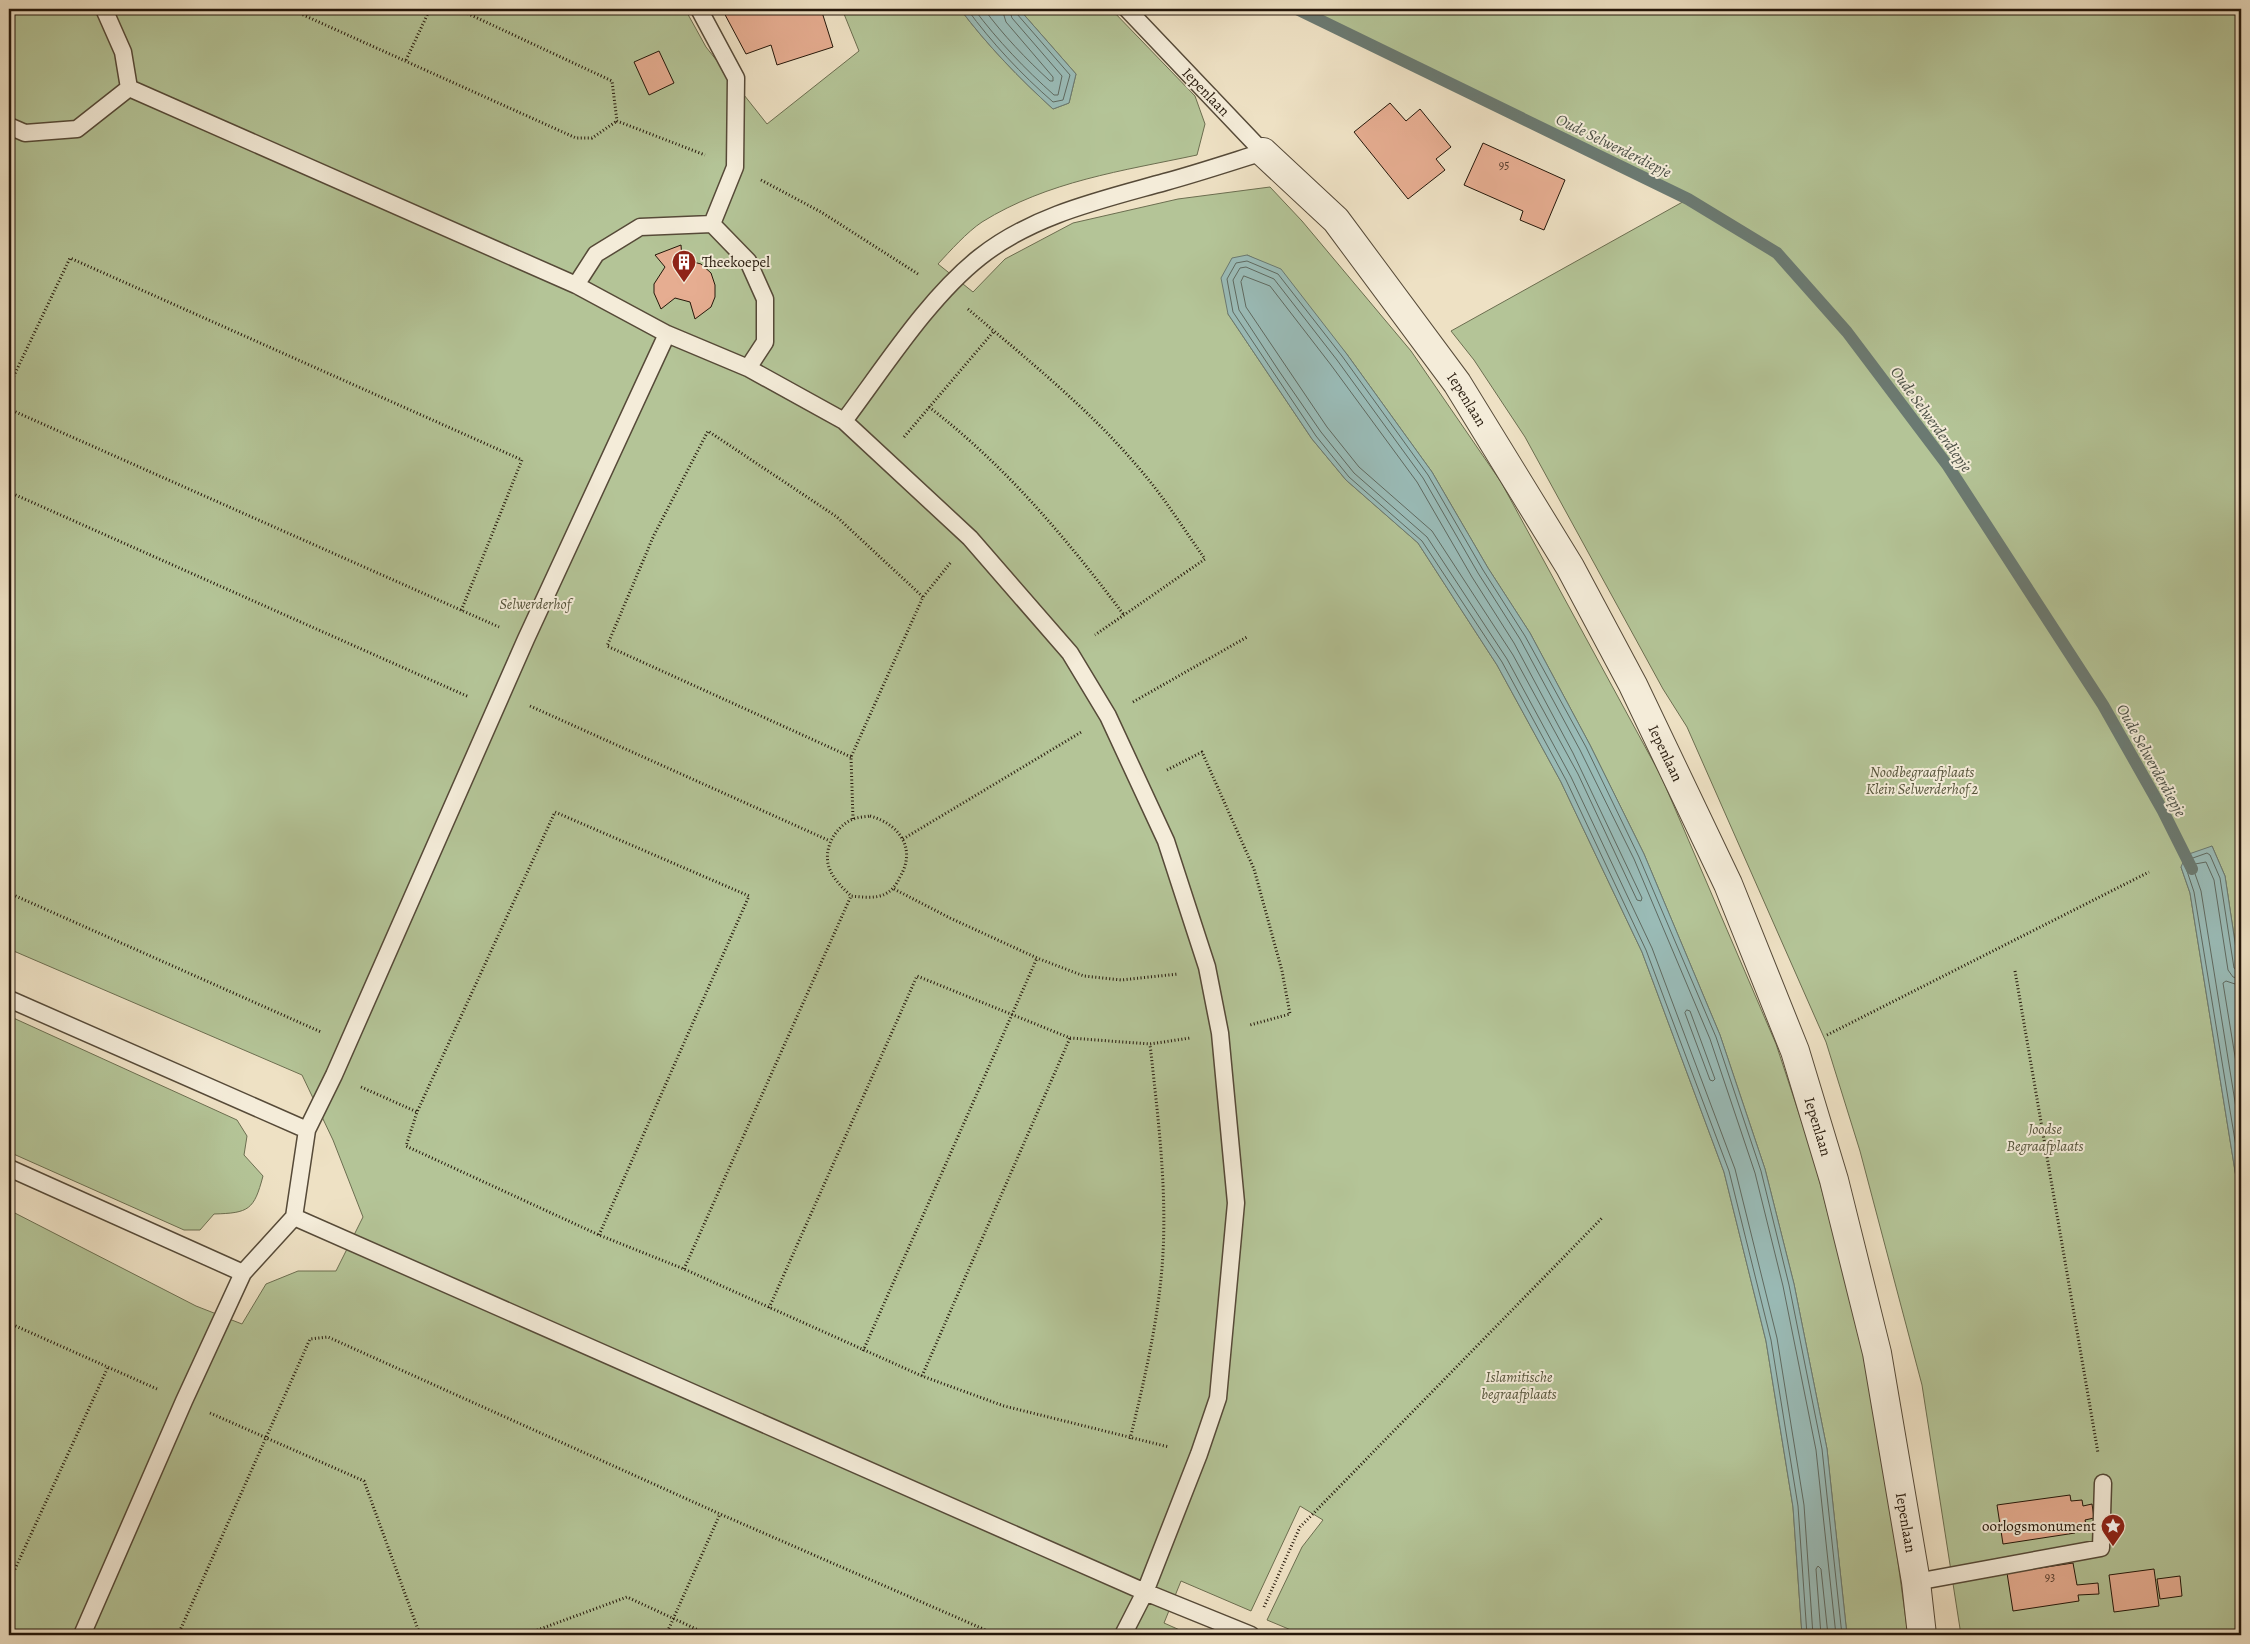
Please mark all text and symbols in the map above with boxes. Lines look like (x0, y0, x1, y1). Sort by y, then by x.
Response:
street label: Iepenlaan (1178, 63, 1234, 121)
water label: Oude Selwerderdiepje (1552, 108, 1675, 184)
house number: 95 (1499, 157, 1509, 173)
building icon: Theekoepel (671, 249, 697, 283)
place label: Theekoepel (702, 252, 770, 272)
water label: Oude Selwerderdiepje (1885, 362, 1977, 477)
street label: Iepenlaan (1442, 368, 1491, 430)
park label: Selwerderhof (499, 594, 574, 614)
water label: Oude Selwerderdiepje (2111, 700, 2191, 821)
street label: Iepenlaan (1643, 721, 1688, 785)
park label: Noodbegraafplaats Klein Selwerderhof 2 (1866, 762, 1978, 799)
street label: Iepenlaan (1800, 1095, 1836, 1159)
park label: Joodse Begraafplaats (2007, 1119, 2083, 1156)
park label: Islamitische begraafplaats (1481, 1367, 1557, 1404)
street label: Iepenlaan (1891, 1491, 1921, 1554)
place icon: oorlogsmonument (2100, 1513, 2126, 1547)
place label: oorlogsmonument (1982, 1516, 2096, 1536)
house number: 93 (2045, 1569, 2055, 1585)

